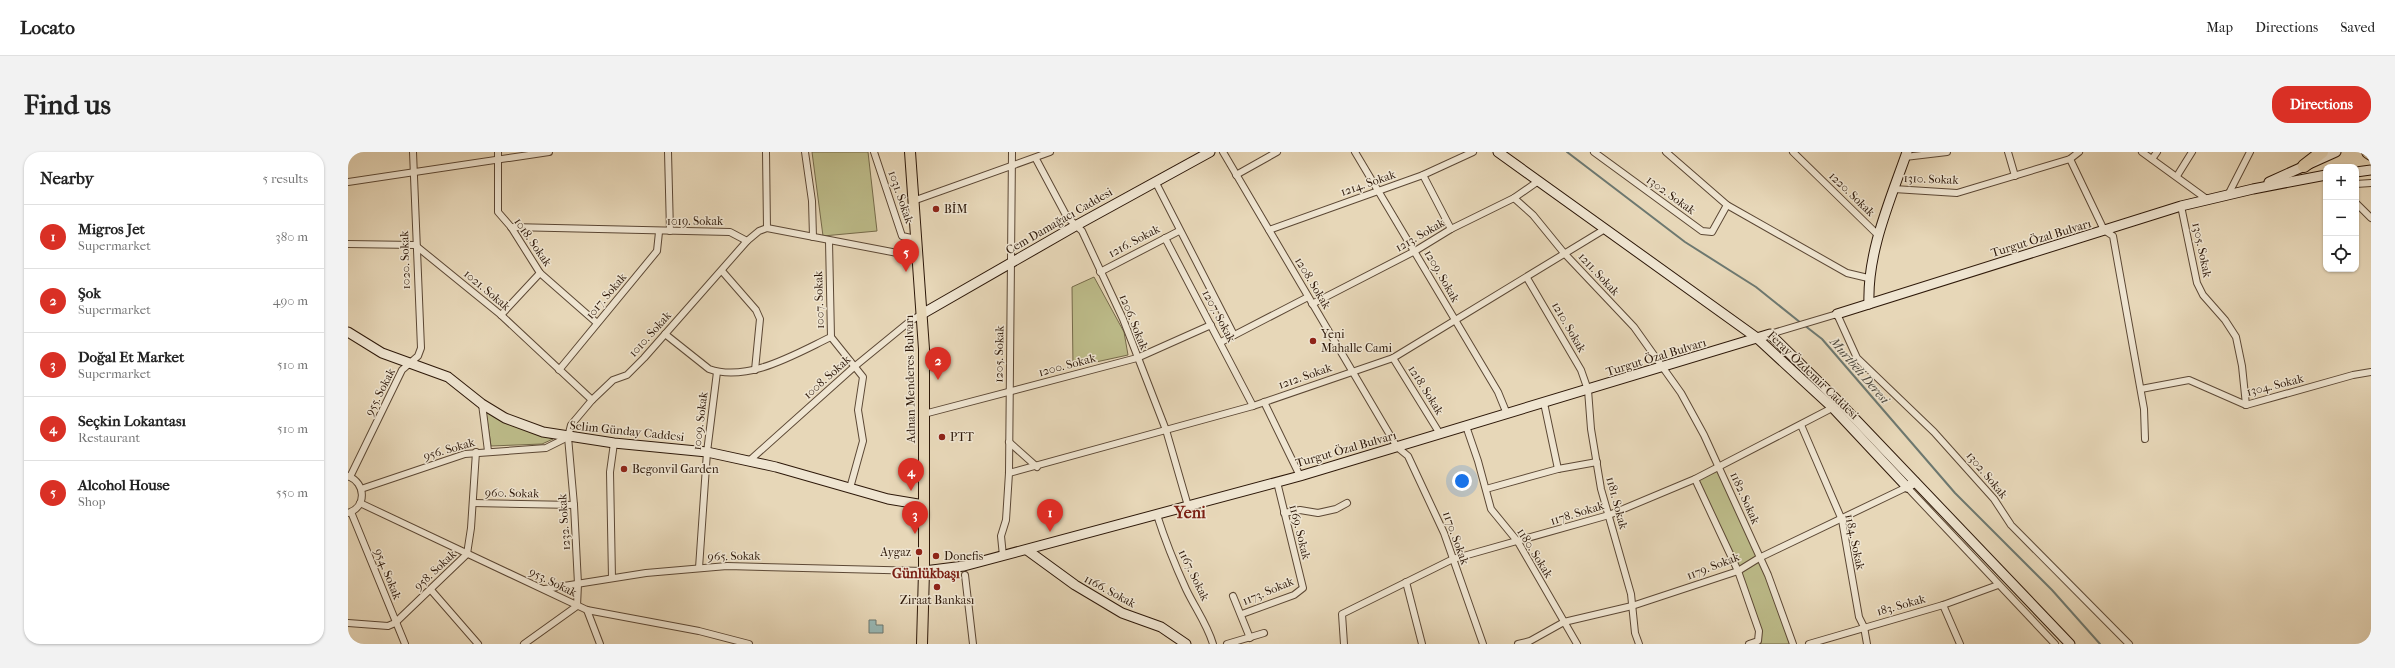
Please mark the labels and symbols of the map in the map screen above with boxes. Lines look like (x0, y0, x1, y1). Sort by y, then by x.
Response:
street label: 1214. Sokak (1339, 167, 1398, 199)
street label: 1031. Sokak (885, 169, 917, 226)
street label: 1220. Sokak (1826, 169, 1878, 220)
street label: 1310. Sokak (1903, 171, 1960, 187)
street label: 1302. Sokak (1644, 173, 1699, 218)
street label: Cem Damağacı Caddesi (1003, 185, 1115, 257)
place label: BİM (944, 201, 967, 216)
marker: BİM (931, 204, 941, 214)
street label: 1019. Sokak (667, 214, 724, 228)
street label: 1018. Sokak (511, 215, 555, 270)
street label: 1213. Sokak (1393, 215, 1448, 255)
street label: Turgut Özal Bulvarı (1989, 215, 2093, 260)
street label: 1216. Sokak (1106, 221, 1163, 260)
street label: 1305. Sokak (2189, 221, 2215, 280)
street label: 1020. Sokak (397, 230, 413, 290)
pin: 5 (893, 239, 919, 272)
street label: 1209. Sokak (1421, 247, 1463, 305)
street label: 1211. Sokak (1575, 249, 1623, 299)
street label: 1208. Sokak (1292, 255, 1334, 312)
street label: 1021. Sokak (461, 267, 514, 314)
street label: 1017. Sokak (583, 270, 630, 322)
street label: 1007. Sokak (811, 270, 827, 329)
street label: 1207. Sokak (1199, 287, 1239, 345)
street label: 1206. Sokak (1117, 292, 1152, 353)
street label: 1210. Sokak (1549, 299, 1590, 356)
street label: 1010. Sokak (626, 308, 675, 360)
street label: Adnan Menderes Bulvarı (902, 314, 918, 444)
street label: 1205. Sokak (992, 324, 1007, 383)
place label: Yeni Mahalle Cami (1320, 327, 1392, 355)
street label: Feray Özdemir Caddesi (1765, 327, 1862, 422)
water label: Murtbeli Deresi (1826, 333, 1893, 407)
street label: Turgut Özal Bulvarı (1604, 334, 1708, 379)
marker: Yeni Mahalle Cami (1308, 336, 1318, 346)
pin: 2 (925, 347, 951, 380)
street label: 1200. Sokak (1037, 350, 1098, 379)
street label: 1008. Sokak (801, 352, 854, 402)
street label: 1212. Sokak (1276, 360, 1334, 392)
street label: 1218. Sokak (1405, 363, 1447, 418)
street label: 955. Sokak (362, 365, 398, 418)
street label: 1304. Sokak (2245, 371, 2306, 399)
street label: 1009. Sokak (689, 390, 711, 451)
street label: Selim Günday Caddesi (569, 418, 685, 444)
street label: Turgut Özal Bulvarı (1294, 427, 1398, 470)
place label: PTT (950, 430, 975, 444)
marker: PTT (937, 432, 947, 442)
street label: 956. Sokak (422, 435, 477, 463)
street label: 1302. Sokak (1963, 449, 2011, 502)
pin: 4 (898, 458, 924, 491)
place label: Begonvil Garden (632, 462, 719, 476)
marker: Begonvil Garden (619, 464, 629, 474)
street label: 1182. Sokak (1727, 470, 1763, 527)
your location (1452, 471, 1472, 491)
street label: 1181. Sokak (1603, 475, 1631, 532)
street label: 960. Sokak (485, 486, 540, 500)
street label: 1232. Sokak (555, 493, 573, 551)
street label: 1178. Sokak (1548, 498, 1606, 528)
pin: 1 (1037, 499, 1063, 532)
pin: 3 (902, 501, 928, 534)
district label: Yeni (1173, 503, 1206, 522)
street label: 1169. Sokak (1286, 503, 1314, 562)
street label: 1170. Sokak (1440, 509, 1472, 567)
street label: 1184. Sokak (1842, 513, 1868, 572)
street label: 1180. Sokak (1514, 525, 1556, 581)
place label: Aygaz (879, 545, 912, 559)
street label: 954. Sokak (371, 546, 405, 602)
street label: 958. Sokak (411, 546, 460, 593)
marker: Aygaz (914, 547, 924, 557)
street label: 1167. Sokak (1176, 547, 1213, 604)
street label: 965. Sokak (707, 549, 761, 563)
place label: Donefis (944, 549, 984, 563)
street label: 1179. Sokak (1685, 549, 1742, 583)
marker: Donefis (931, 551, 941, 561)
street label: 953. Sokak (527, 564, 580, 600)
district label: Günlükbaşı (892, 565, 961, 583)
street label: 1166. Sokak (1082, 572, 1139, 611)
street label: 1173. Sokak (1240, 574, 1296, 608)
marker: Ziraat Bankası (932, 582, 942, 592)
street label: 183. Sokak (1875, 591, 1928, 619)
place label: Ziraat Bankası (900, 593, 975, 607)

